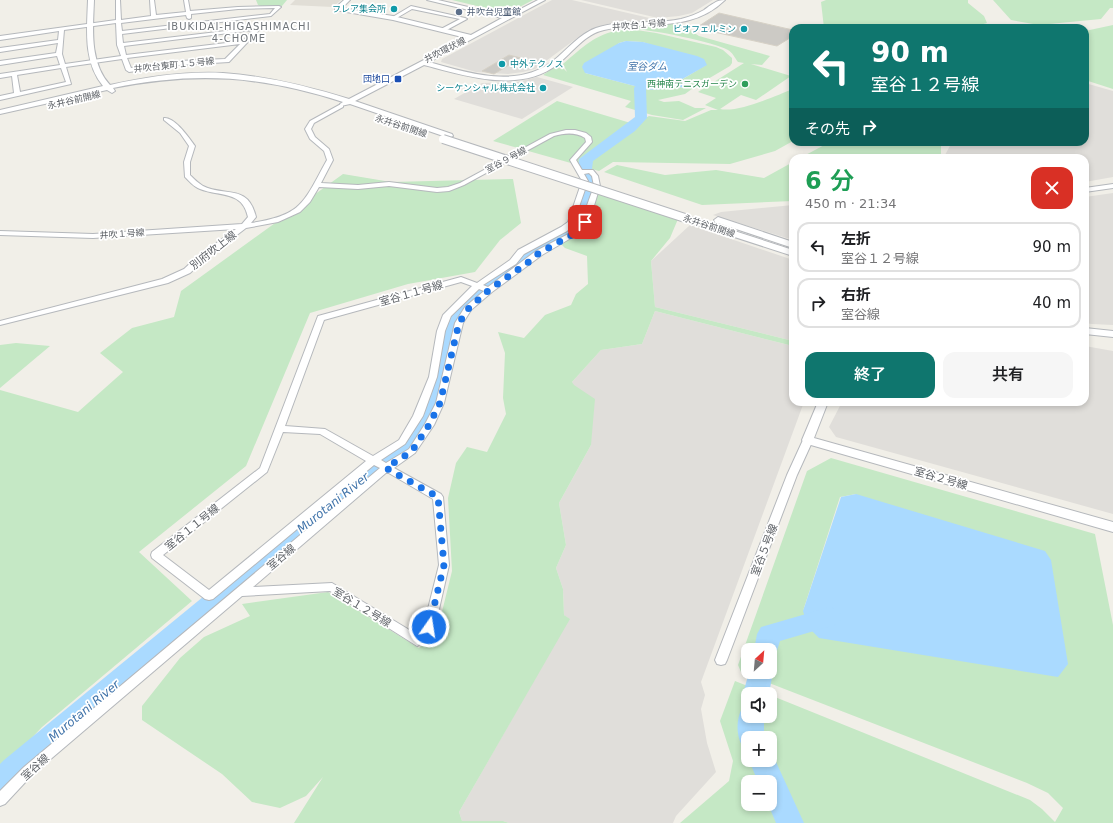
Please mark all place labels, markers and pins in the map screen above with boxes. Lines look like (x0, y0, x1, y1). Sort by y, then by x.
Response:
place label: フレア集会所 (332, 4, 386, 14)
marker: フレア集会所 (389, 4, 399, 14)
marker: 井吹台児童館 (454, 7, 464, 17)
place label: 井吹台児童館 (467, 7, 521, 17)
place label: ビオフェルミン (673, 24, 736, 34)
marker: ビオフェルミン (739, 24, 749, 34)
marker: 中外テクノス (497, 59, 507, 69)
place label: 中外テクノス (510, 59, 563, 69)
place label: 団地口 (363, 74, 390, 84)
marker: 団地口 (393, 74, 403, 84)
place label: 西神南テニスガーデン (647, 79, 737, 89)
marker: 西神南テニスガーデン (740, 79, 750, 89)
place label: シーケンシャル株式会社 (436, 83, 535, 93)
marker: シーケンシャル株式会社 (538, 83, 548, 93)
pin (568, 205, 602, 239)

